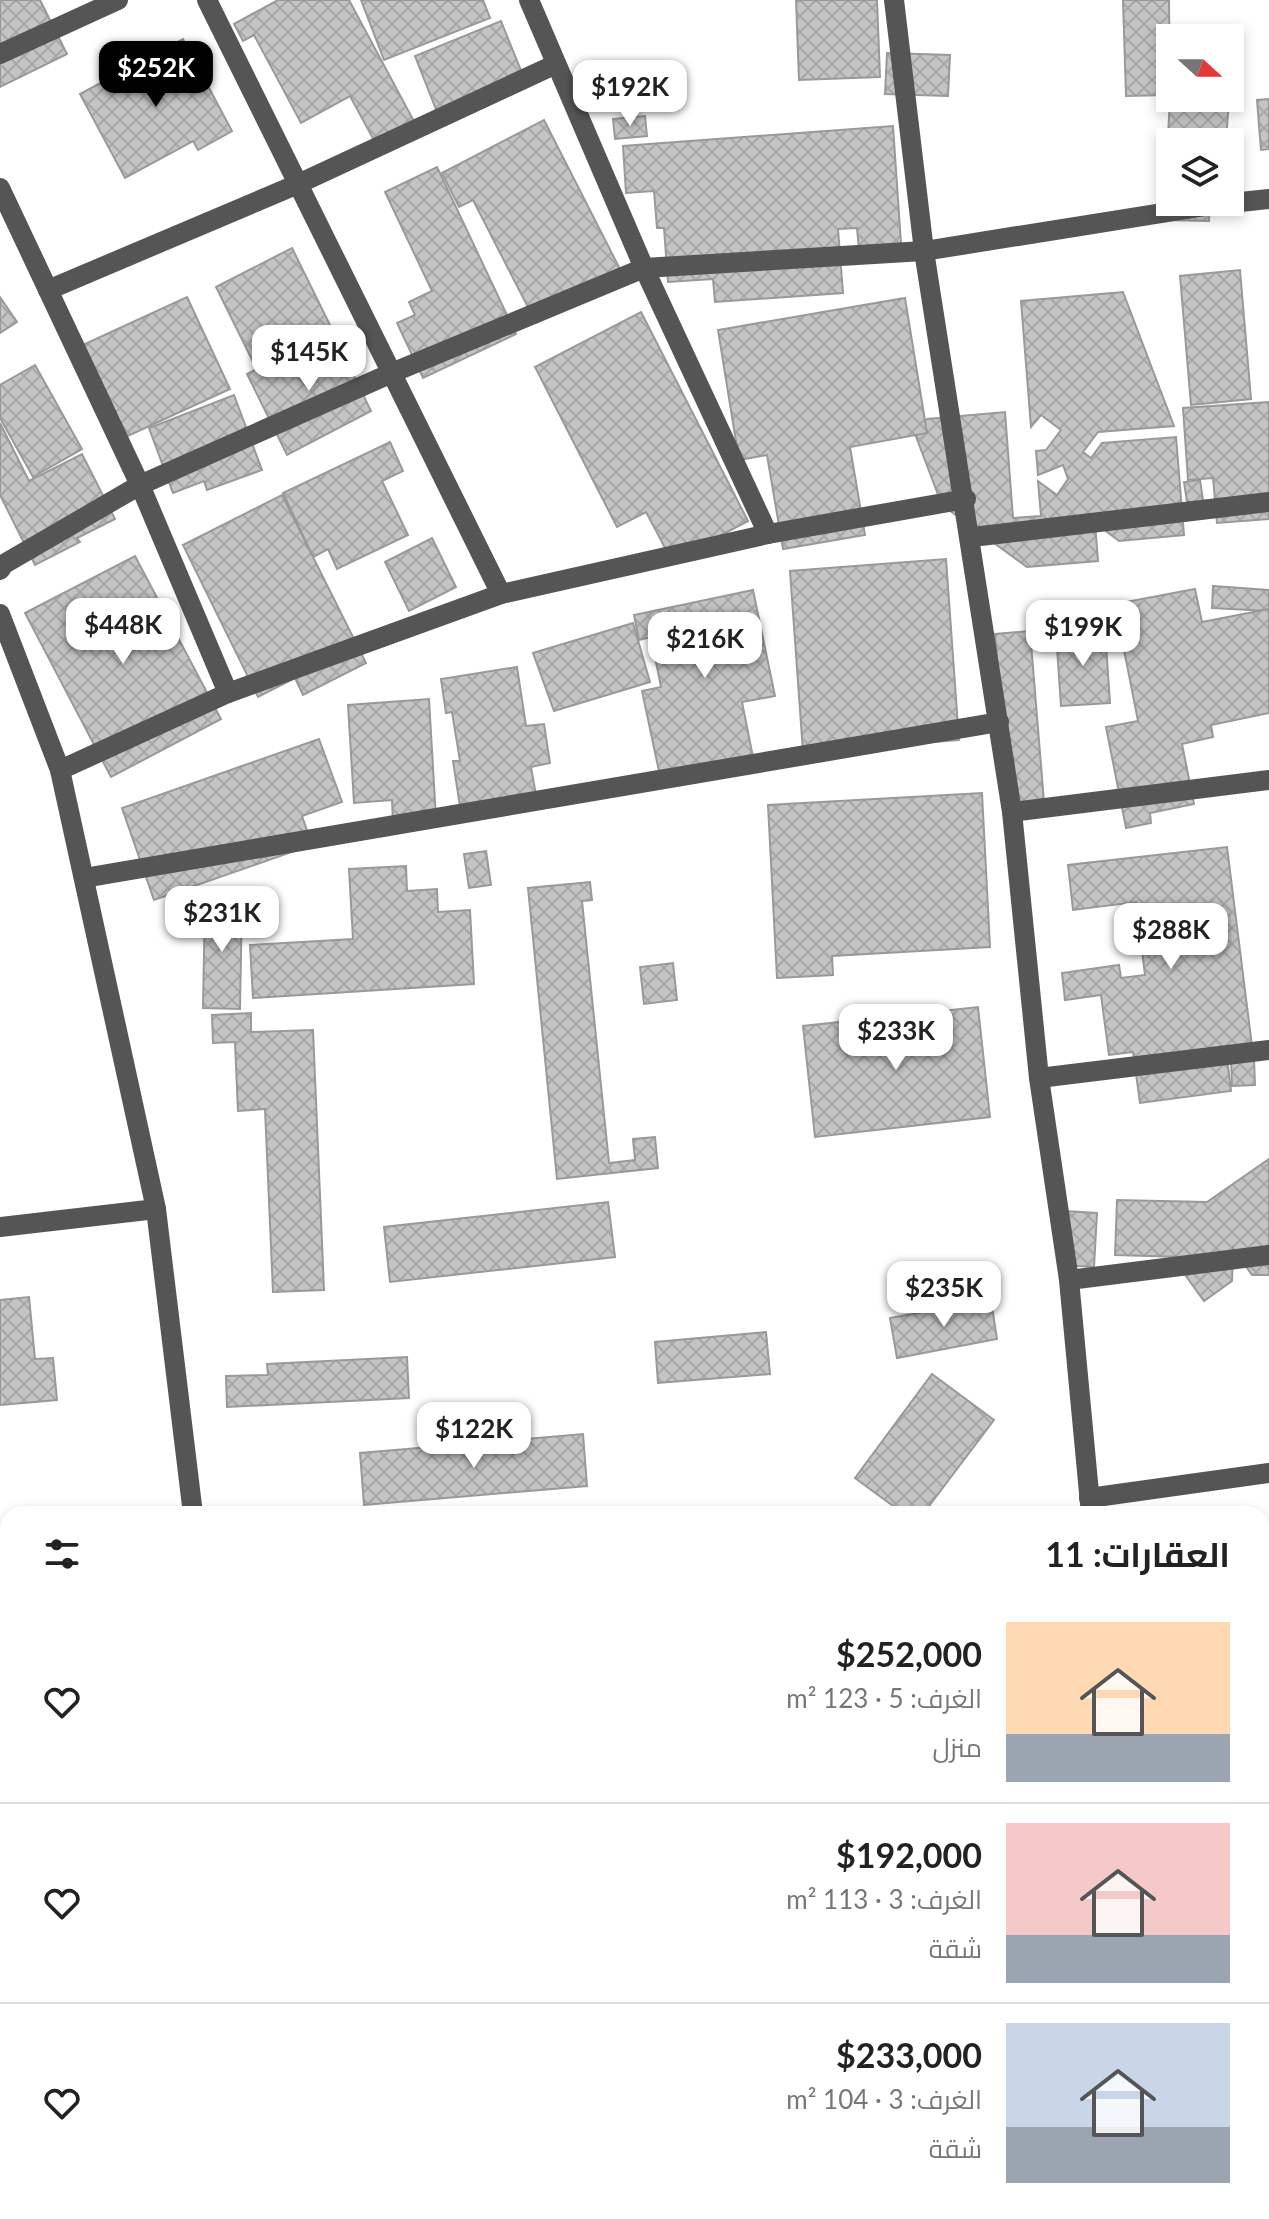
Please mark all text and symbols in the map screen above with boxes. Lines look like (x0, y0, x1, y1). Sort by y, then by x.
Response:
north arrow (1156, 24, 1244, 112)
map controls (1156, 24, 1244, 216)
pin: $252K (100, 41, 212, 109)
text: $252K (117, 51, 195, 83)
pin: $192K (574, 60, 686, 128)
text: $192K (591, 70, 669, 102)
button: layers (1156, 128, 1244, 216)
pin: $145K (253, 325, 365, 393)
text: $145K (270, 335, 348, 367)
pin: $448K (67, 598, 179, 666)
pin: $199K (1027, 600, 1139, 668)
text: $448K (84, 608, 162, 640)
text: $199K (1044, 610, 1122, 642)
pin: $216K (649, 612, 761, 680)
text: $216K (666, 622, 744, 654)
pin: $231K (166, 886, 278, 954)
text: $231K (183, 896, 261, 928)
pin: $288K (1115, 903, 1227, 971)
text: $288K (1132, 913, 1210, 945)
pin: $233K (840, 1004, 952, 1072)
text: $233K (857, 1014, 935, 1046)
pin: $235K (888, 1261, 1000, 1329)
text: $235K (905, 1271, 983, 1303)
pin: $122K (418, 1402, 530, 1470)
text: $122K (435, 1412, 513, 1444)
icon: filters (40, 1532, 84, 1576)
text: العقارات: 11 (1045, 1533, 1230, 1574)
text: $252,000 (836, 1633, 982, 1674)
icon: home (1070, 1654, 1166, 1750)
icon: heart (40, 1680, 84, 1724)
text: الغرف: 5 · 123 m² (786, 1682, 982, 1714)
text: منزل (933, 1731, 982, 1763)
text: $192,000 (836, 1834, 982, 1875)
icon: home (1070, 1855, 1166, 1951)
icon: heart (40, 1881, 84, 1925)
text: الغرف: 3 · 113 m² (786, 1883, 982, 1915)
text: شقة (929, 1932, 982, 1964)
text: $233,000 (836, 2034, 982, 2075)
icon: home (1070, 2055, 1166, 2151)
icon: heart (40, 2081, 84, 2125)
text: الغرف: 3 · 104 m² (786, 2083, 982, 2115)
text: شقة (929, 2132, 982, 2164)

